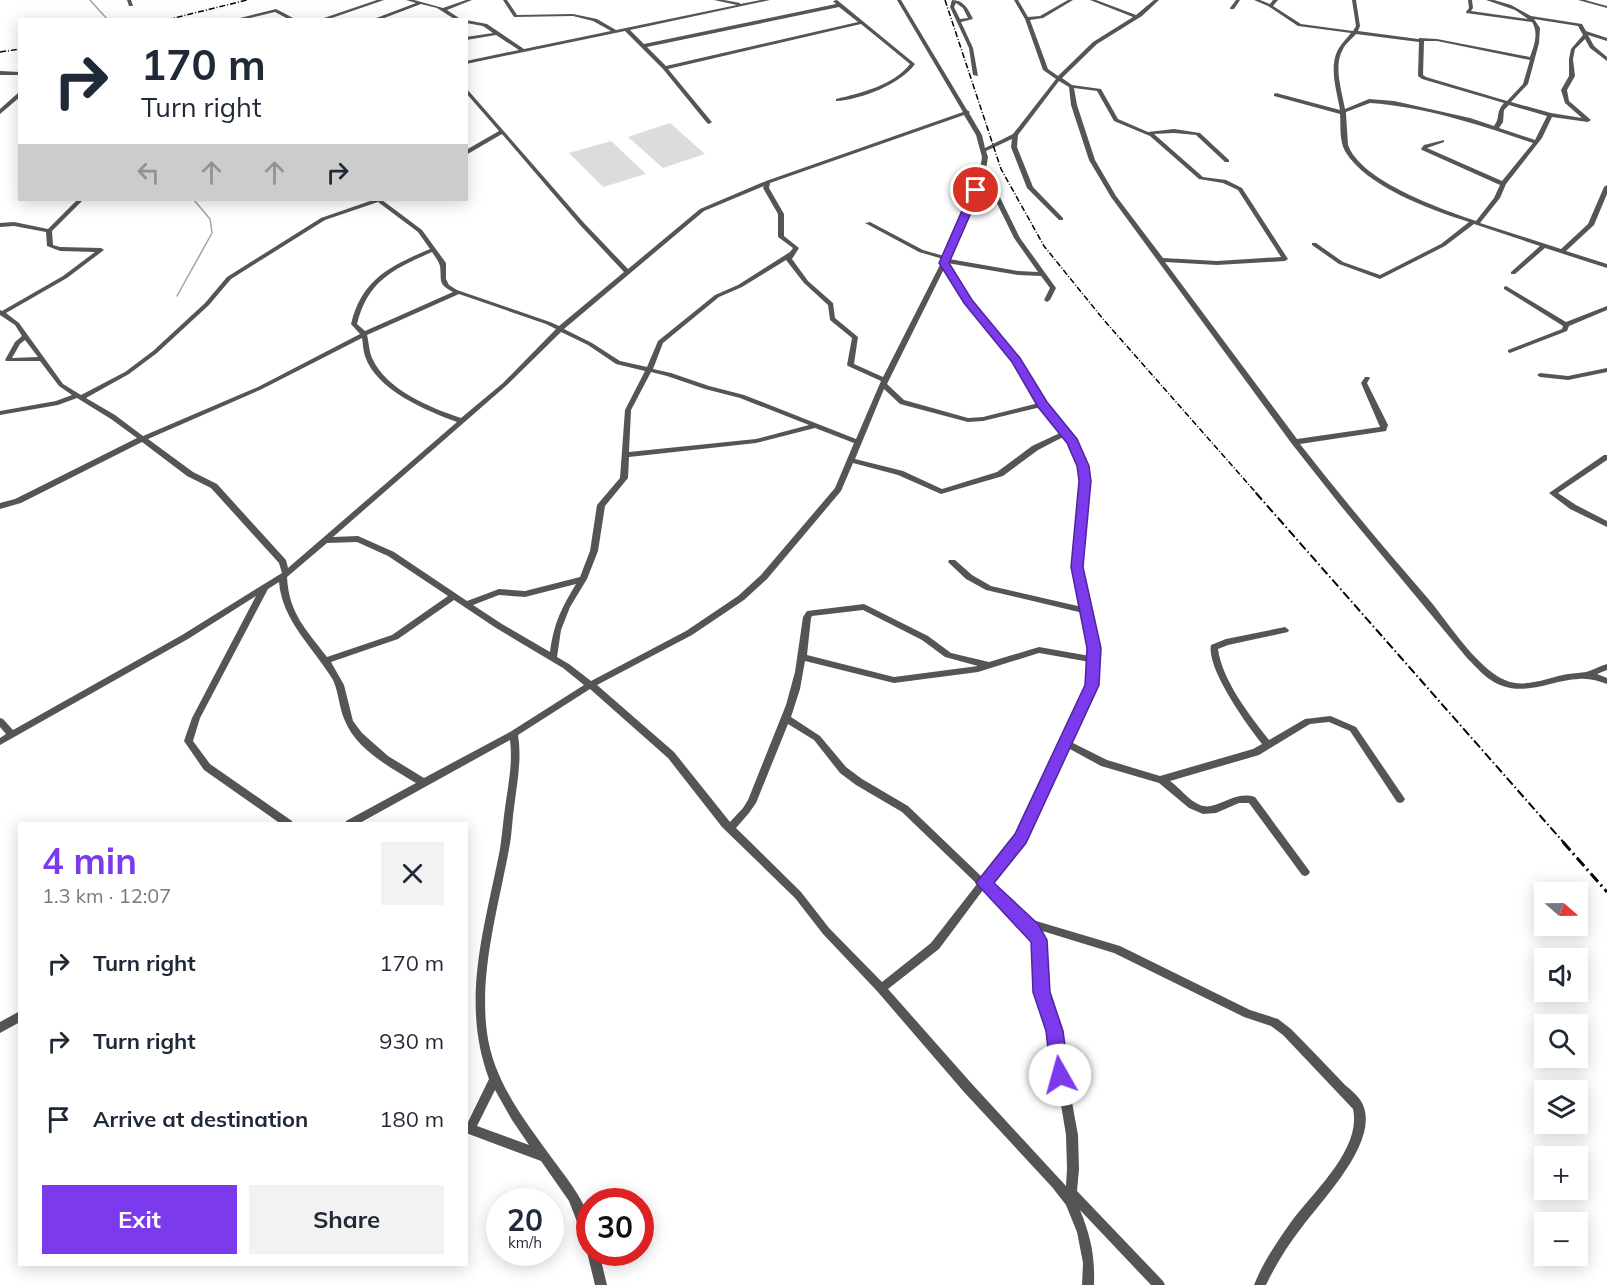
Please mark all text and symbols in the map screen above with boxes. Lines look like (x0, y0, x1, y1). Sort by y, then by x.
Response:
text: 170 m (141, 38, 266, 91)
icon: right (42, 42, 120, 120)
text: Turn right (141, 90, 261, 124)
icon: left (132, 156, 165, 189)
icon: ahead (195, 156, 228, 189)
icon: ahead (258, 156, 291, 189)
icon: right (321, 156, 354, 189)
pin (950, 164, 1001, 215)
icon: arrive (959, 173, 992, 206)
text: 4 min (42, 838, 137, 883)
button: close (381, 842, 444, 905)
north arrow (1534, 882, 1588, 936)
map controls (1534, 882, 1588, 1266)
text: 1.3 km · 12:07 (42, 883, 171, 908)
icon: right (42, 947, 75, 980)
button: sound (1534, 948, 1588, 1002)
text: Turn right (93, 949, 196, 977)
text: 170 m (379, 949, 444, 977)
button: search (1534, 1014, 1588, 1068)
icon: right (42, 1025, 75, 1058)
text: Turn right (93, 1027, 196, 1055)
text: 930 m (379, 1027, 444, 1055)
position arrow (1028, 1043, 1092, 1107)
button: layers (1534, 1080, 1588, 1134)
icon: arrive (42, 1103, 75, 1136)
text: Arrive at destination (93, 1105, 308, 1133)
text: 180 m (379, 1105, 444, 1133)
button: + (1534, 1146, 1588, 1200)
button: Exit (42, 1185, 237, 1254)
button: Share (249, 1185, 444, 1254)
speed limit sign: 30 (576, 1188, 654, 1266)
text: 20 (507, 1201, 543, 1239)
button: − (1534, 1212, 1588, 1266)
text: km/h (508, 1233, 542, 1252)

